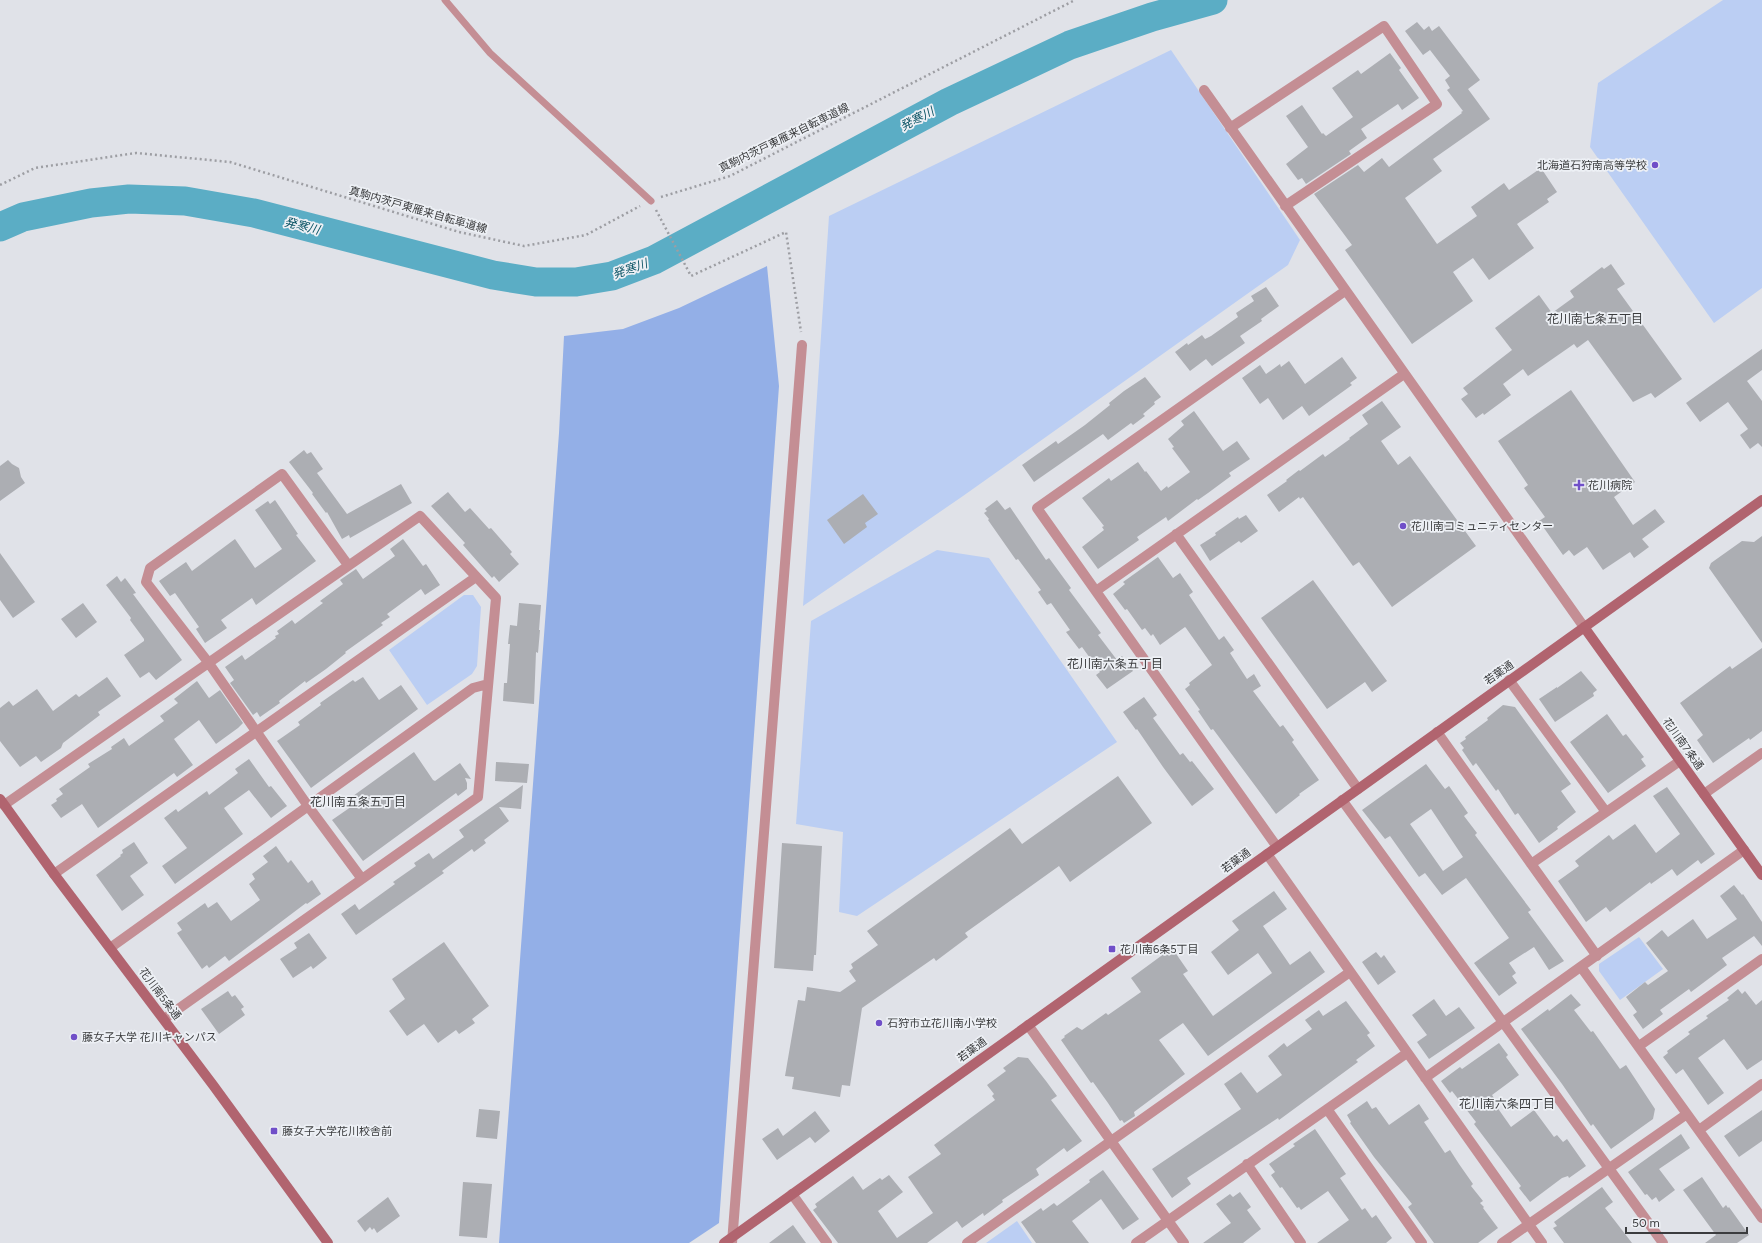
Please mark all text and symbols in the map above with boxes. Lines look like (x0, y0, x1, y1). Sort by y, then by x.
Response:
street label: 真駒内茨戸東雁来自転車道線 (717, 101, 851, 175)
water label: 発寒川 (898, 103, 938, 134)
place label: 北海道石狩南高等学校 (1537, 159, 1647, 172)
marker: 北海道石狩南高等学校 (1650, 160, 1660, 170)
street label: 真駒内茨戸東雁来自転車道線 (347, 184, 489, 236)
water label: 発寒川 (283, 215, 323, 238)
water label: 発寒川 (611, 256, 651, 281)
district label: 花川南七条五丁目 (1547, 312, 1643, 326)
marker: 花川病院 (1573, 479, 1585, 491)
place label: 花川病院 (1588, 479, 1632, 492)
place label: 花川南コミュニティセンター (1411, 520, 1553, 533)
marker: 花川南コミュニティセンター (1398, 521, 1408, 531)
district label: 花川南六条五丁目 (1067, 657, 1163, 671)
street label: 若葉通 (1482, 658, 1516, 688)
street label: 花川南7条通 (1660, 716, 1706, 772)
district label: 花川南五条五丁目 (310, 795, 406, 809)
street label: 若葉通 (1219, 846, 1253, 876)
place label: 花川南6条5丁目 (1120, 943, 1199, 956)
marker: 花川南6条5丁目 (1107, 944, 1117, 954)
street label: 花川南5条通 (136, 966, 184, 1022)
place label: 石狩市立花川南小学校 (887, 1017, 997, 1030)
marker: 石狩市立花川南小学校 (874, 1018, 884, 1028)
place label: 藤女子大学 花川キャンパス (82, 1031, 217, 1044)
marker: 藤女子大学 花川キャンパス (69, 1032, 79, 1042)
street label: 若葉通 (955, 1035, 989, 1065)
district label: 花川南六条四丁目 (1459, 1097, 1555, 1111)
place label: 藤女子大学花川校舎前 (282, 1125, 392, 1138)
marker: 藤女子大学花川校舎前 (269, 1126, 279, 1136)
scale bar (1626, 1209, 1747, 1235)
text: 50 m (1632, 1216, 1660, 1230)

